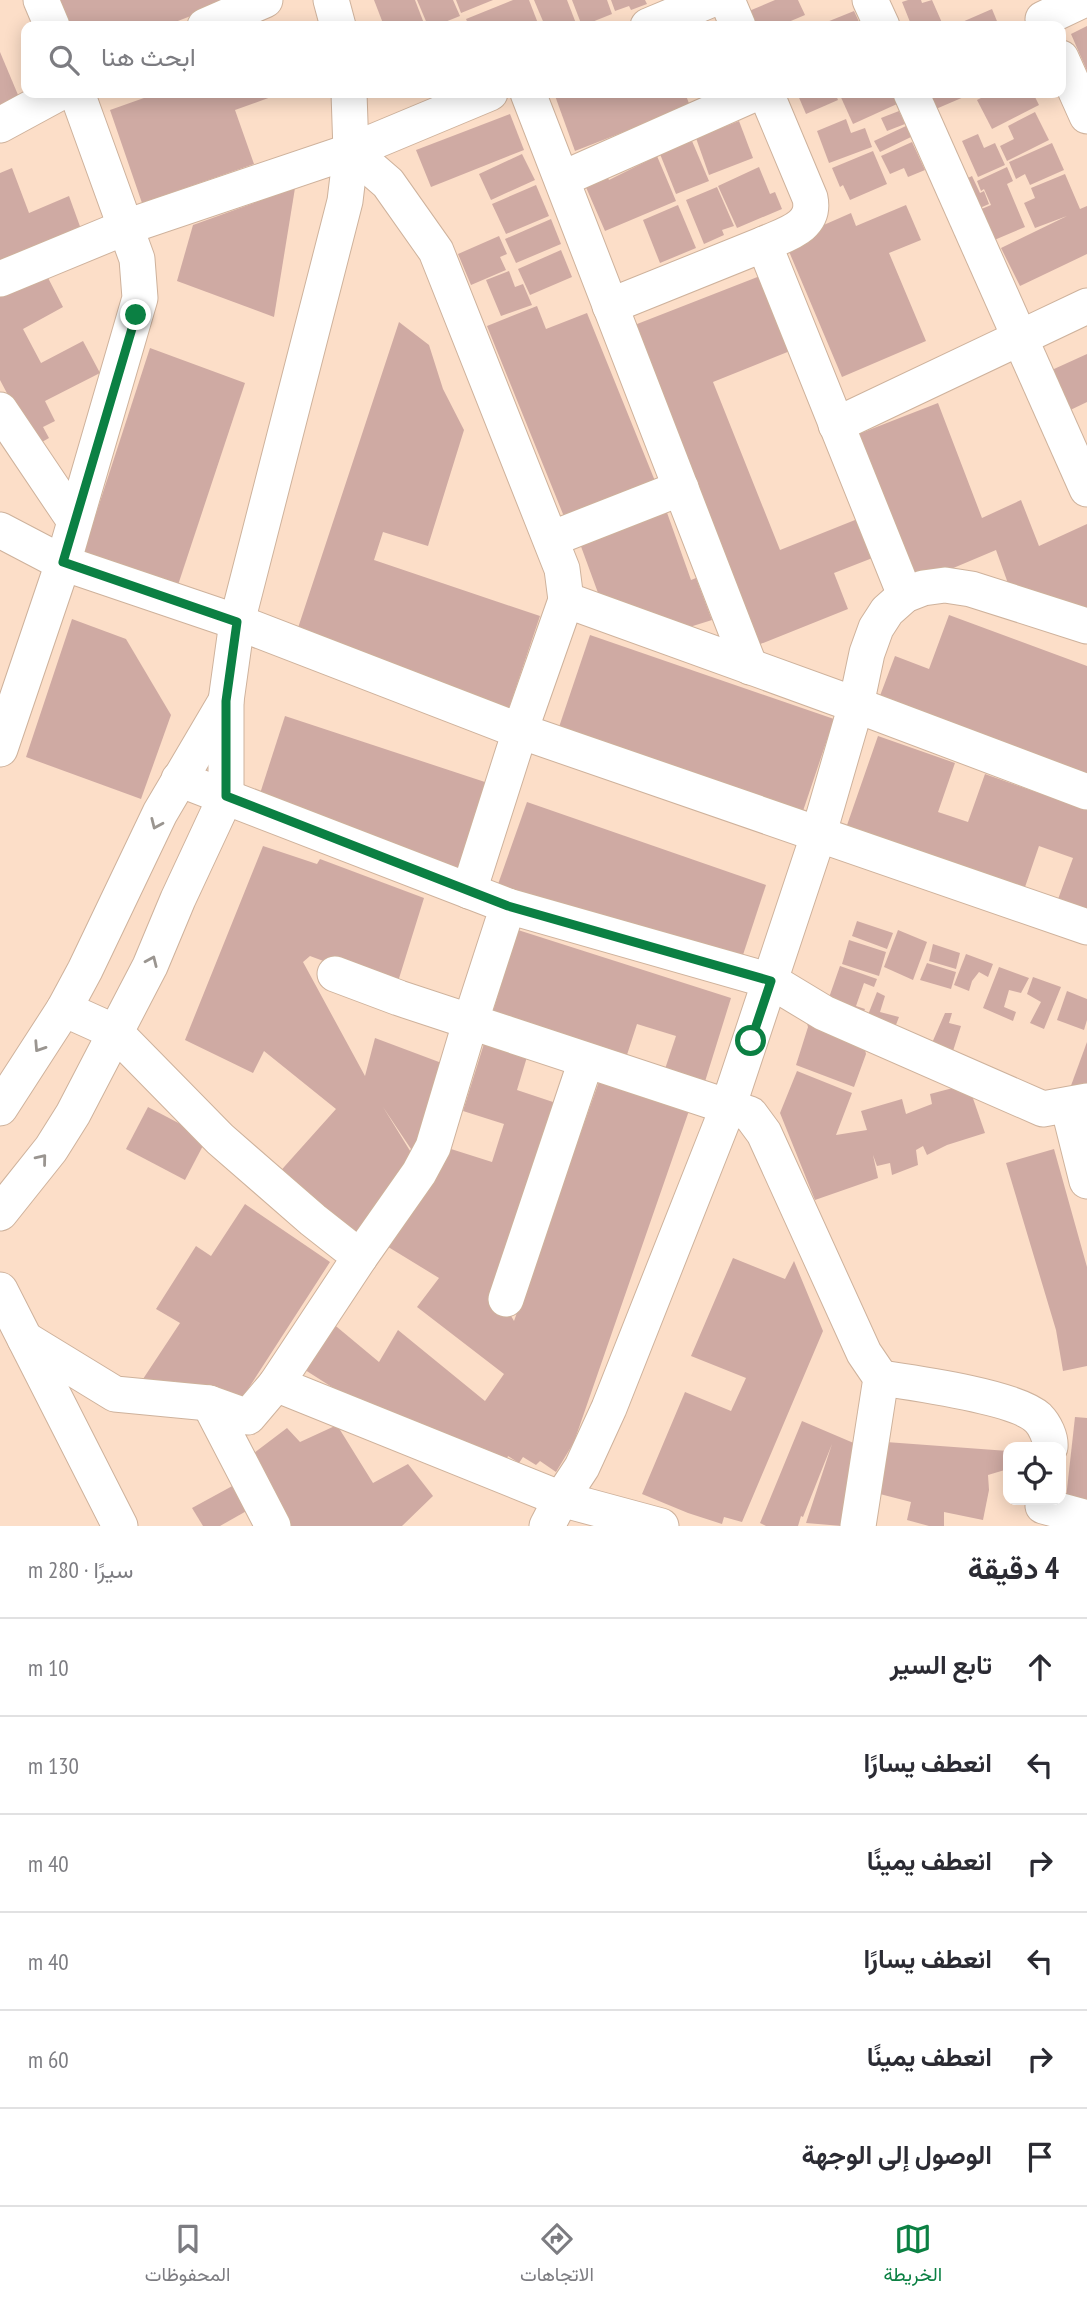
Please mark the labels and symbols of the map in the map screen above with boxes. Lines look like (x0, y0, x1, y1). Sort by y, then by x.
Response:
route end (120, 299, 151, 330)
one-way arrow (150, 817, 164, 829)
one-way arrow (144, 955, 158, 968)
route start (735, 1025, 766, 1056)
one-way arrow (35, 1039, 47, 1052)
one-way arrow (34, 1155, 46, 1168)

